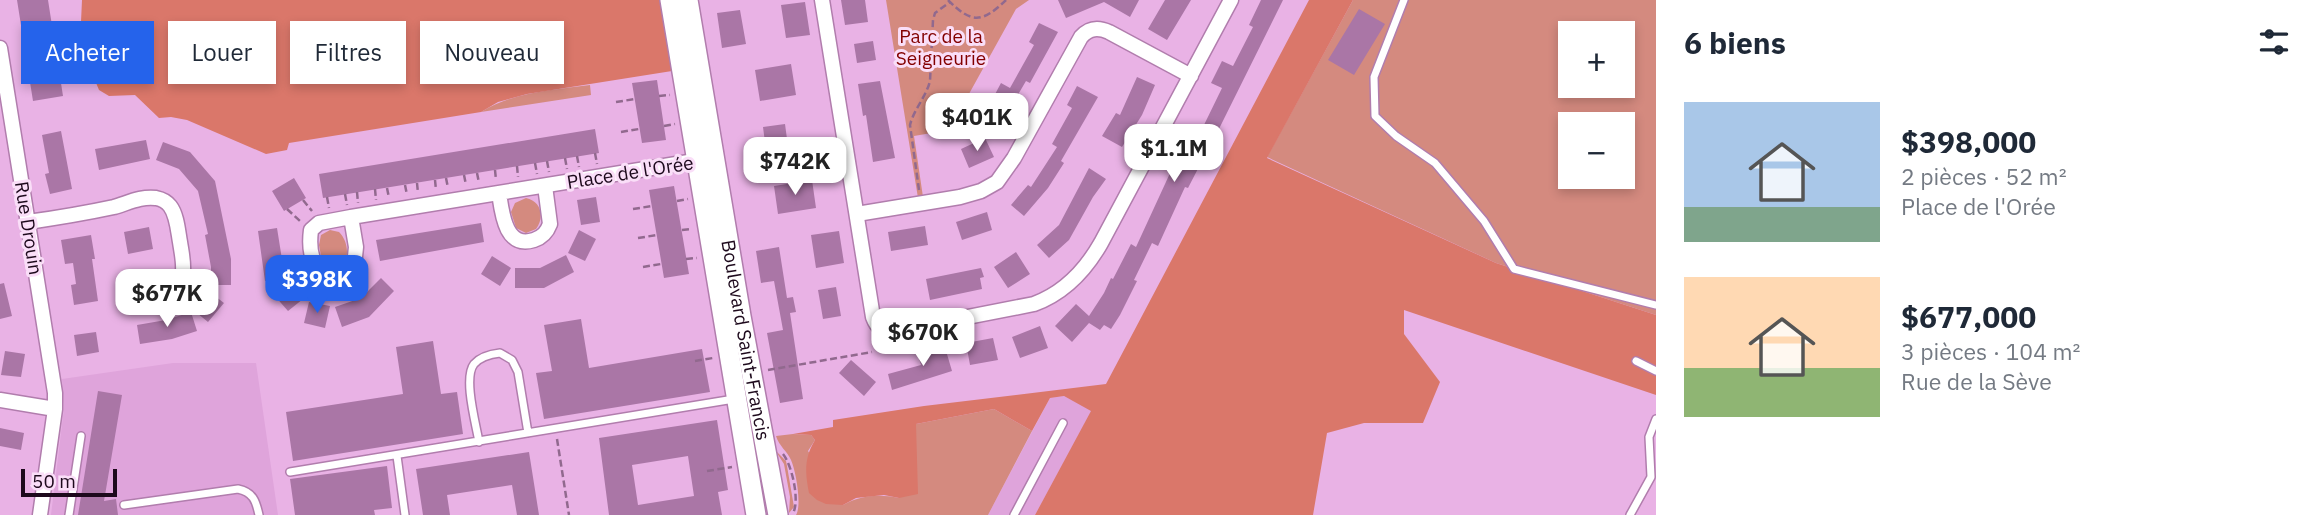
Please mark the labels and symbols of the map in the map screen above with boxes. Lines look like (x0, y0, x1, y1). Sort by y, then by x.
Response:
park label: Parc de la Seigneurie (896, 24, 986, 70)
pin: $401K (928, 94, 1026, 153)
pin: $1.1M (1125, 124, 1223, 184)
pin: $742K (746, 138, 844, 197)
street label: Place de l'Orée (565, 150, 695, 194)
street label: Rue Drouin (10, 179, 48, 277)
street label: Boulevard Saint-Francis (716, 238, 776, 442)
pin: $398K (268, 256, 366, 315)
pin: $677K (118, 270, 216, 329)
pin: $670K (874, 308, 972, 368)
scale bar (21, 466, 117, 498)

